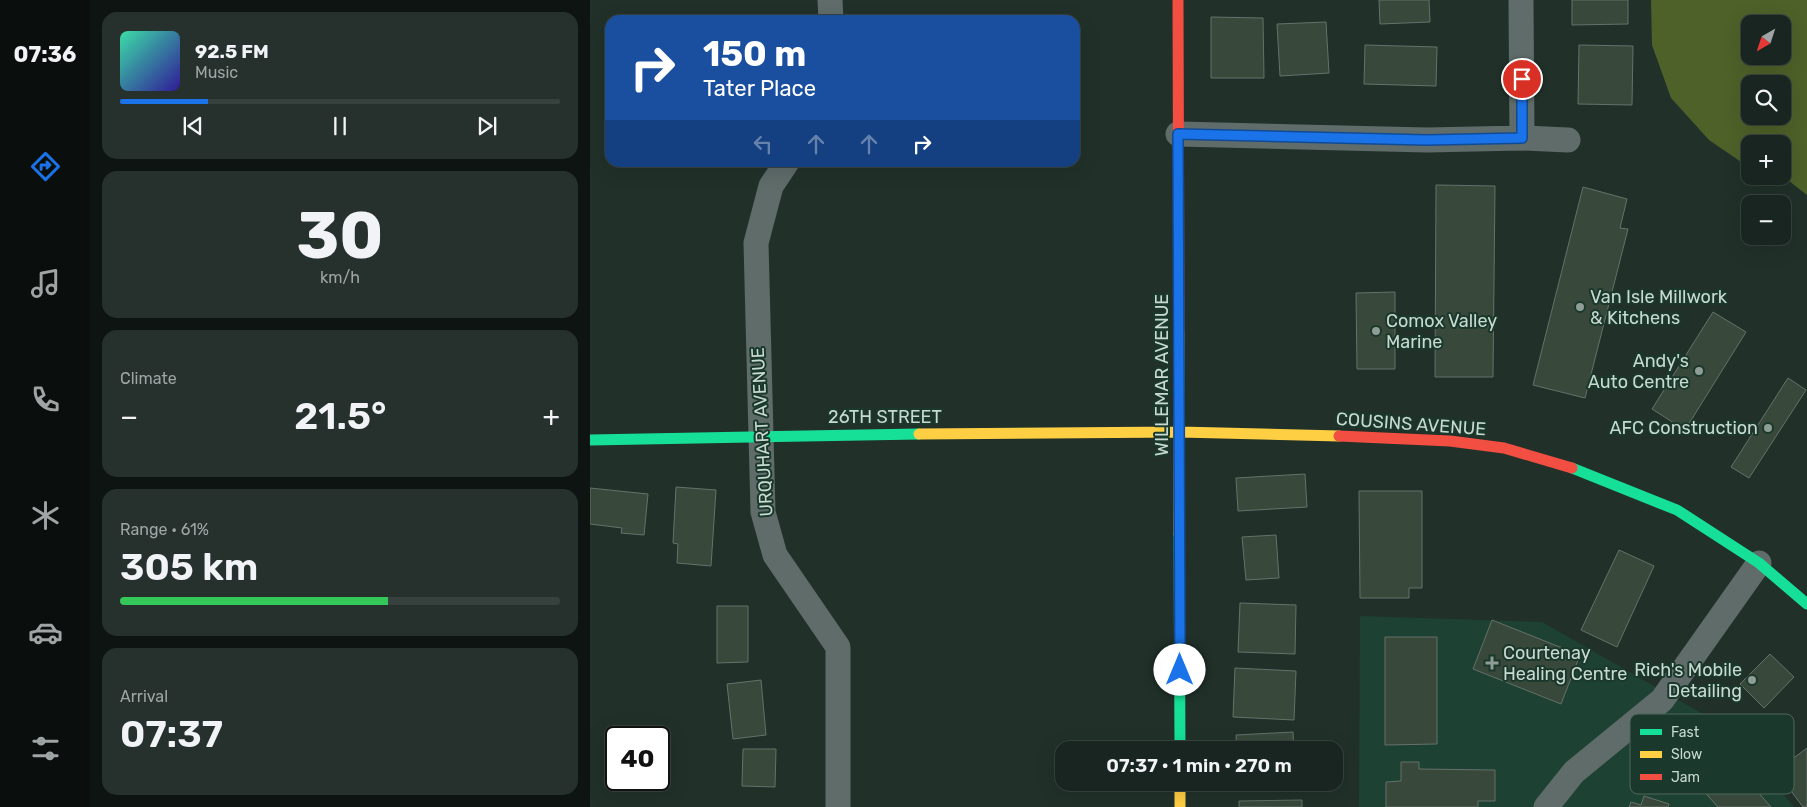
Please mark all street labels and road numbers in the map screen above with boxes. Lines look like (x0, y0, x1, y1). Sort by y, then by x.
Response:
street label: WILLEMAR AVENUE (1151, 294, 1173, 456)
street label: URQUHART AVENUE (747, 347, 777, 517)
street label: 26TH STREET (828, 406, 942, 428)
street label: COUSINS AVENUE (1335, 408, 1487, 440)

